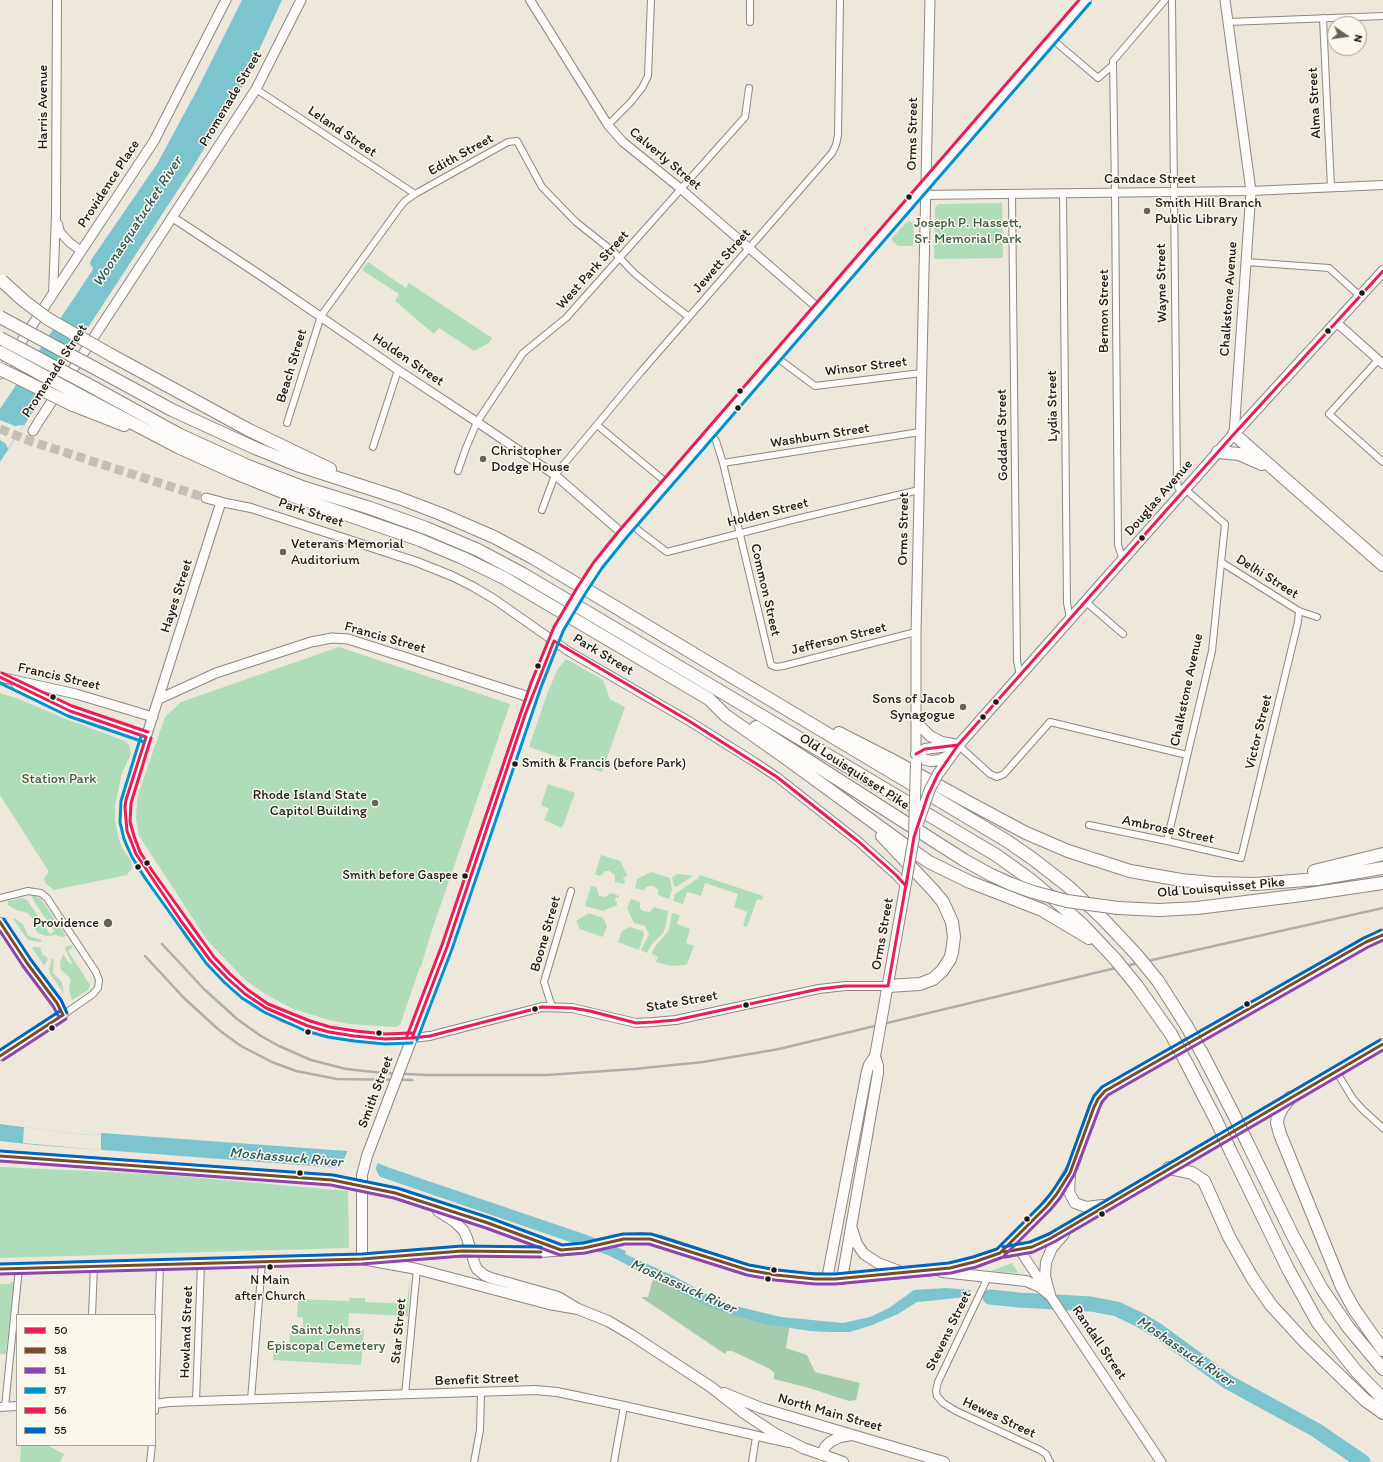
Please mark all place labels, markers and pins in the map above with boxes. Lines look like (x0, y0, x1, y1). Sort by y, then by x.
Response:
unlabelled marker (904, 192, 914, 202)
place label: Smith Hill Branch Public Library (1155, 195, 1262, 228)
marker: Smith Hill Branch Public Library (1142, 206, 1152, 216)
unlabelled marker (1357, 288, 1367, 298)
unlabelled marker (1323, 326, 1333, 336)
unlabelled marker (735, 386, 745, 396)
unlabelled marker (733, 403, 743, 413)
place label: Christopher Dodge House (491, 443, 570, 476)
marker: Christopher Dodge House (478, 454, 488, 464)
unlabelled marker (1137, 533, 1147, 543)
place label: Veterans Memorial Auditorium (291, 536, 404, 568)
marker: Veterans Memorial Auditorium (278, 547, 288, 557)
unlabelled marker (533, 661, 543, 671)
place label: Sons of Jacob Synagogue (872, 691, 955, 724)
unlabelled marker (48, 692, 58, 702)
unlabelled marker (991, 697, 1001, 707)
marker: Sons of Jacob Synagogue (958, 702, 968, 712)
unlabelled marker (978, 712, 988, 722)
place label: Smith & Francis (before Park) (522, 756, 686, 772)
marker: Smith & Francis (before Park) (510, 759, 520, 769)
place label: Rhode Island State Capitol Building (253, 787, 367, 820)
marker: Rhode Island State Capitol Building (370, 798, 380, 808)
unlabelled marker (142, 858, 152, 868)
unlabelled marker (133, 862, 143, 872)
place label: Smith before Gaspee (343, 868, 458, 884)
marker: Smith before Gaspee (460, 871, 470, 881)
place label: Providence (33, 915, 99, 931)
marker: Providence (102, 917, 114, 929)
unlabelled marker (1242, 999, 1252, 1009)
unlabelled marker (741, 1000, 751, 1010)
unlabelled marker (530, 1004, 540, 1014)
unlabelled marker (47, 1023, 57, 1033)
unlabelled marker (303, 1027, 313, 1037)
unlabelled marker (374, 1028, 384, 1038)
unlabelled marker (295, 1168, 305, 1178)
unlabelled marker (1097, 1209, 1107, 1219)
unlabelled marker (1022, 1214, 1032, 1224)
marker: N Main after Church (265, 1262, 275, 1272)
unlabelled marker (769, 1265, 779, 1275)
place label: N Main after Church (234, 1273, 306, 1304)
unlabelled marker (763, 1274, 773, 1284)

